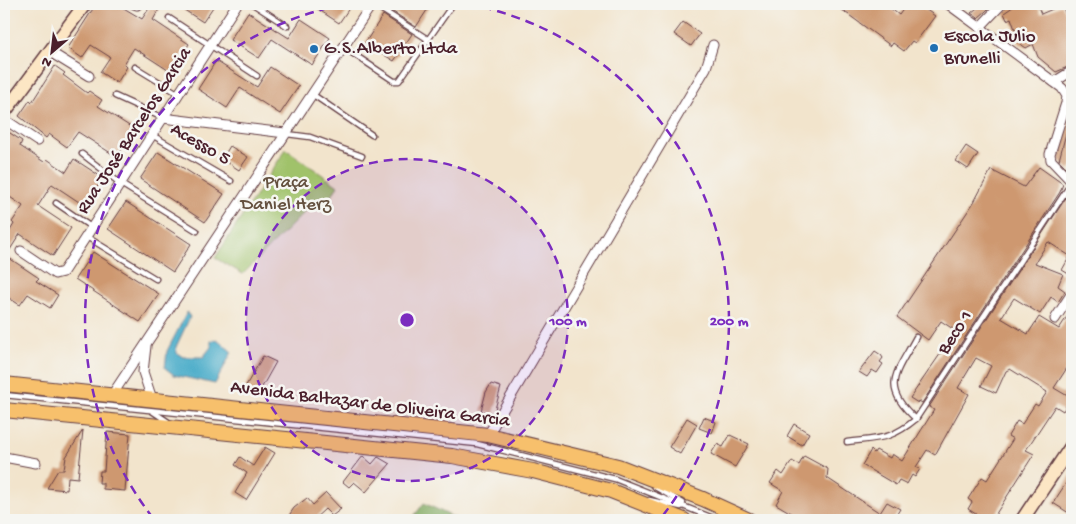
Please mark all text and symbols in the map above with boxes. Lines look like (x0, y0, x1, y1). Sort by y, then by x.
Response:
place label: Escola Julio Brunelli (943, 26, 1036, 71)
north arrow (28, 28, 78, 78)
place label: G.S.Alberto Ltda (324, 38, 459, 61)
street label: Rua José Barcelos Garcia (72, 42, 198, 219)
marker: Escola Julio Brunelli (928, 42, 940, 54)
marker: G.S.Alberto Ltda (308, 43, 320, 55)
text: N (39, 52, 55, 71)
street label: Acesso 5 (166, 119, 234, 171)
park label: Praça Daniel Herz (239, 172, 332, 217)
street label: Beco 1 (933, 307, 979, 360)
centre of rings (398, 311, 416, 329)
text: 100 m (548, 313, 587, 331)
text: 200 m (710, 313, 749, 331)
street label: Avenida Baltazar de Oliveira Garcia (229, 376, 512, 434)

